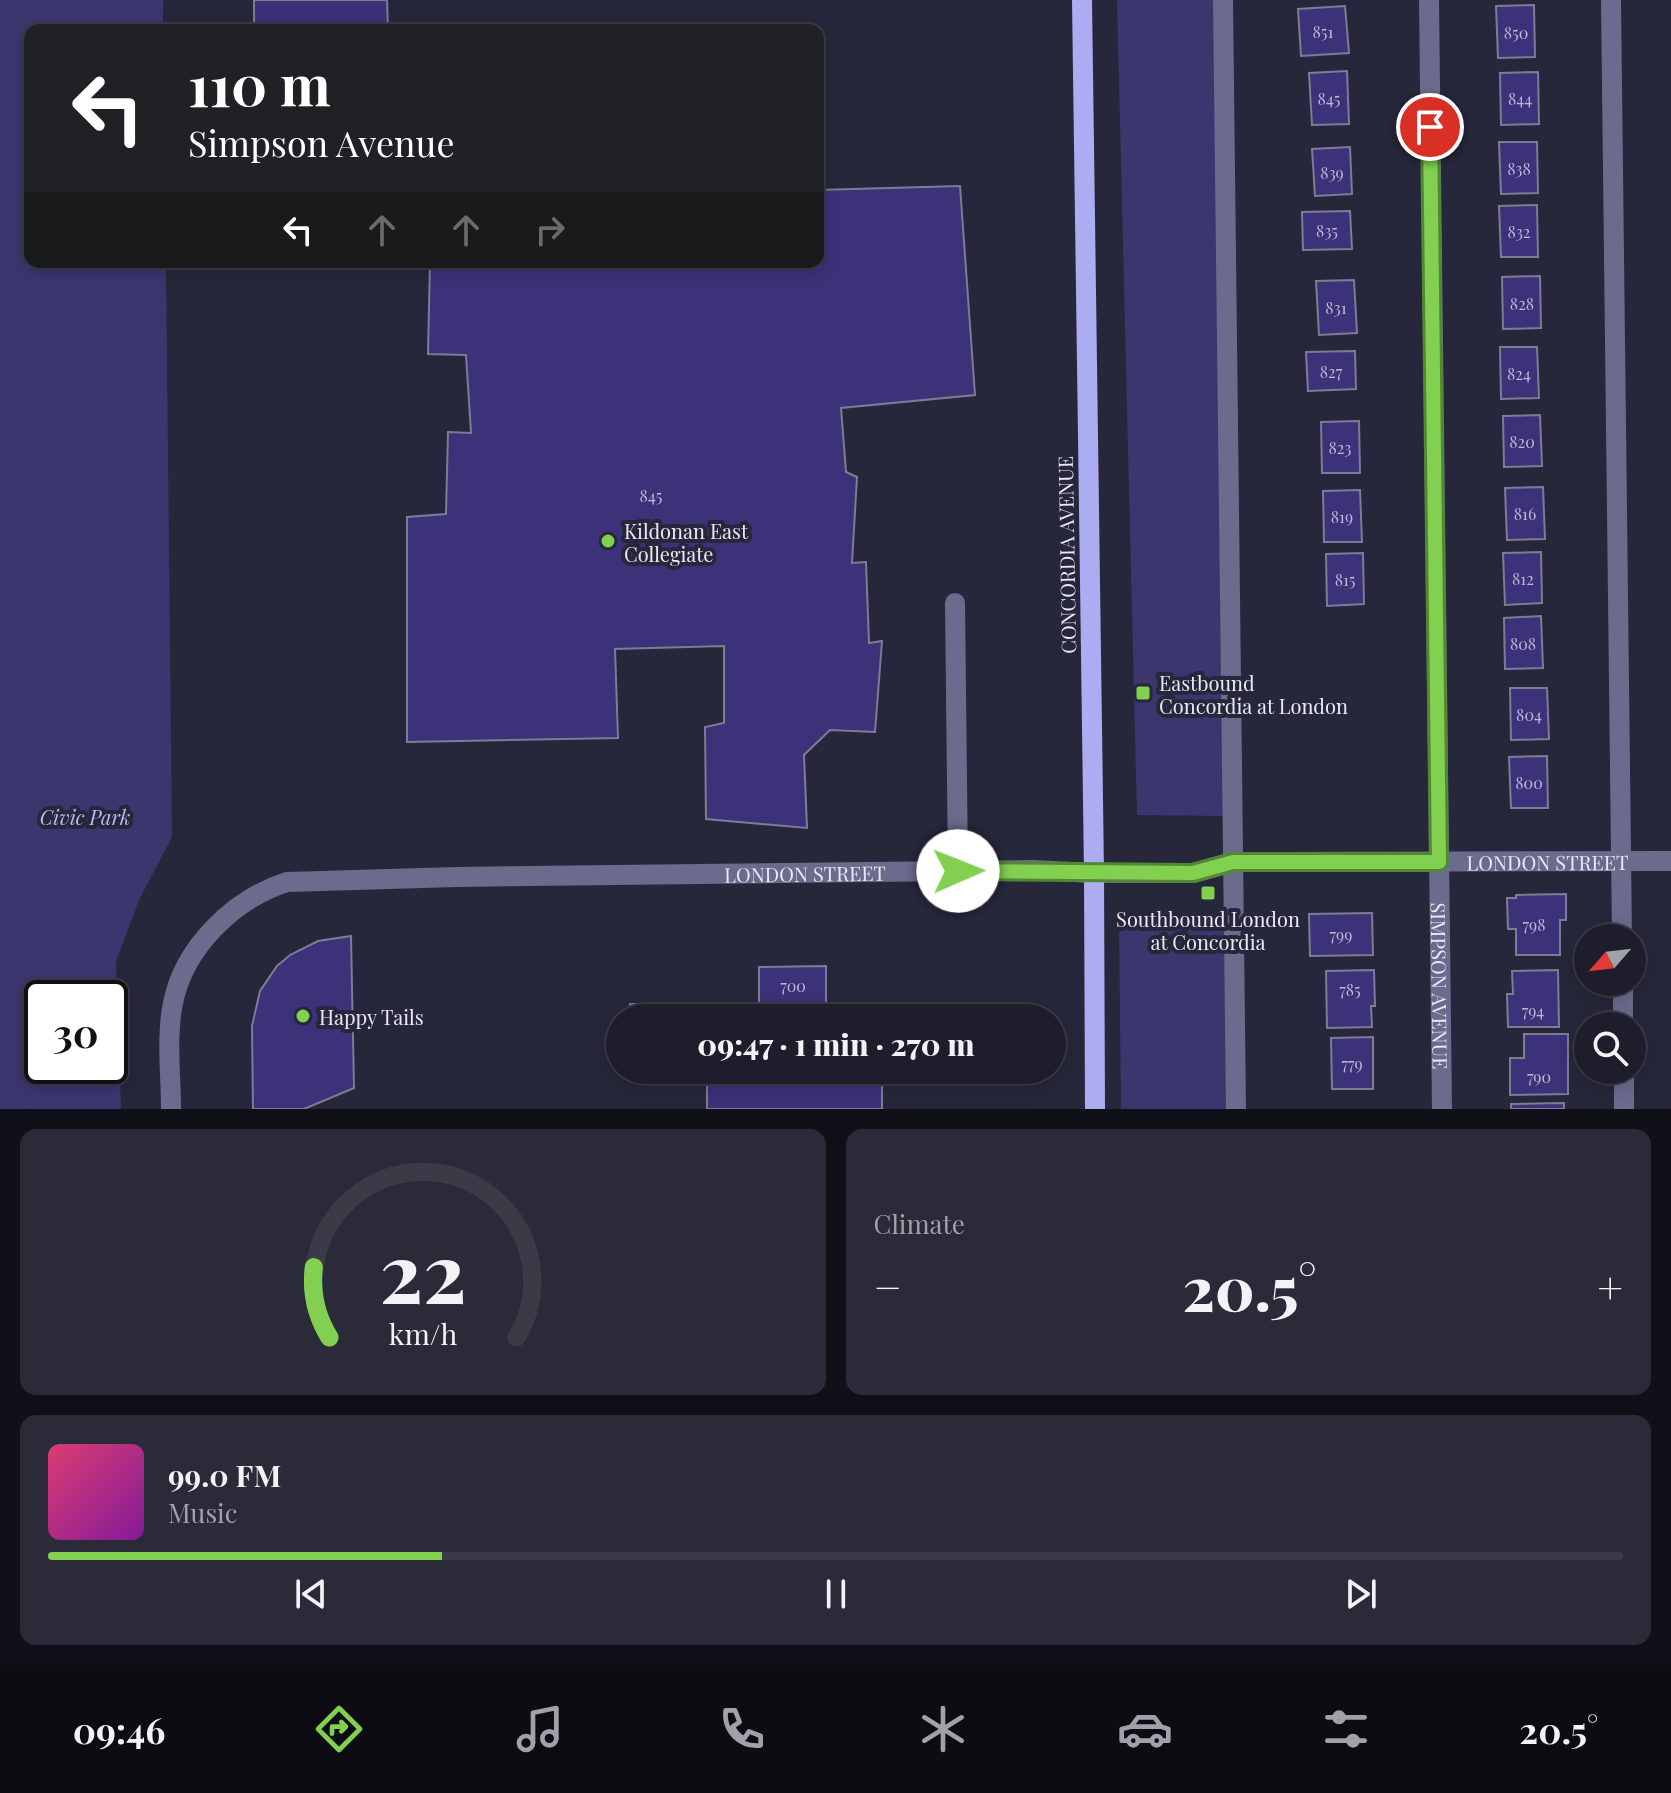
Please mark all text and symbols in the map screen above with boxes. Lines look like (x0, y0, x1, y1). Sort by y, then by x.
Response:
house number: 851 (1313, 21, 1334, 42)
house number: 850 (1504, 22, 1528, 43)
text: 110 m (188, 46, 331, 121)
icon: left (56, 56, 160, 160)
house number: 845 (1318, 88, 1340, 109)
house number: 844 (1508, 88, 1532, 109)
pin (1396, 93, 1464, 161)
icon: arrive (1408, 105, 1452, 149)
text: Simpson Avenue (188, 118, 455, 166)
house number: 838 (1507, 158, 1531, 179)
house number: 839 (1320, 162, 1344, 183)
icon: left (276, 208, 320, 252)
icon: ahead (360, 208, 404, 252)
icon: ahead (444, 208, 488, 252)
icon: right (528, 208, 572, 252)
house number: 835 (1316, 220, 1338, 241)
house number: 832 (1507, 221, 1531, 242)
house number: 828 (1510, 293, 1534, 314)
house number: 831 (1325, 297, 1347, 318)
house number: 827 (1320, 361, 1343, 382)
house number: 824 (1507, 363, 1531, 384)
house number: 820 (1509, 431, 1535, 452)
house number: 823 (1328, 437, 1352, 458)
street label: CONCORDIA AVENUE (1051, 456, 1081, 654)
house number: 845 (640, 485, 662, 506)
house number: 816 (1514, 503, 1536, 524)
house number: 819 (1331, 506, 1353, 527)
place label: Kildonan East Collegiate (624, 517, 749, 567)
marker: Kildonan East Collegiate (599, 532, 617, 550)
house number: 812 (1512, 568, 1534, 589)
house number: 815 (1335, 569, 1355, 590)
house number: 808 (1510, 633, 1536, 654)
place label: Eastbound Concordia at London (1159, 669, 1348, 719)
marker: Eastbound Concordia at London (1134, 684, 1152, 702)
house number: 804 (1516, 704, 1542, 725)
house number: 800 (1515, 772, 1543, 793)
park label: Civic Park (40, 803, 130, 830)
position arrow (916, 829, 1000, 913)
street label: LONDON STREET (1466, 848, 1628, 875)
street label: LONDON STREET (724, 858, 886, 887)
marker: Southbound London at Concordia (1199, 884, 1217, 902)
street label: SIMPSON AVENUE (1426, 902, 1455, 1070)
place label: Southbound London at Concordia (1116, 905, 1300, 955)
house number: 798 (1523, 914, 1545, 935)
house number: 799 (1330, 924, 1352, 945)
north arrow (1574, 924, 1646, 996)
map controls (1574, 924, 1646, 1084)
house number: 700 (780, 975, 806, 996)
house number: 785 (1339, 979, 1361, 1000)
speed limit sign: 30 (24, 980, 128, 1084)
house number: 794 (1522, 1000, 1544, 1021)
place label: Happy Tails (319, 1003, 424, 1030)
marker: Happy Tails (294, 1007, 312, 1025)
button: search (1574, 1012, 1646, 1084)
text: 09:47 · 1 min · 270 m (697, 1024, 975, 1064)
house number: 779 (1341, 1053, 1363, 1074)
house number: 790 (1527, 1066, 1551, 1087)
text: Climate (874, 1206, 965, 1241)
text: 22 (379, 1214, 466, 1325)
text: 20.5° (1183, 1246, 1317, 1326)
text: − (874, 1256, 902, 1315)
text: + (1597, 1256, 1623, 1315)
text: km/h (388, 1314, 457, 1352)
text: 99.0 FM (168, 1455, 281, 1495)
text: Music (168, 1495, 237, 1530)
icon: previous (289, 1572, 333, 1616)
icon: pause (814, 1572, 858, 1616)
icon: next (1339, 1572, 1383, 1616)
icon: directions (311, 1701, 367, 1757)
icon: music (512, 1701, 568, 1757)
icon: phone (714, 1701, 770, 1757)
icon: climate (915, 1701, 971, 1757)
icon: car (1117, 1701, 1173, 1757)
icon: filters (1318, 1701, 1374, 1757)
text: 09:46 (73, 1705, 165, 1753)
text: 20.5° (1519, 1705, 1598, 1753)

